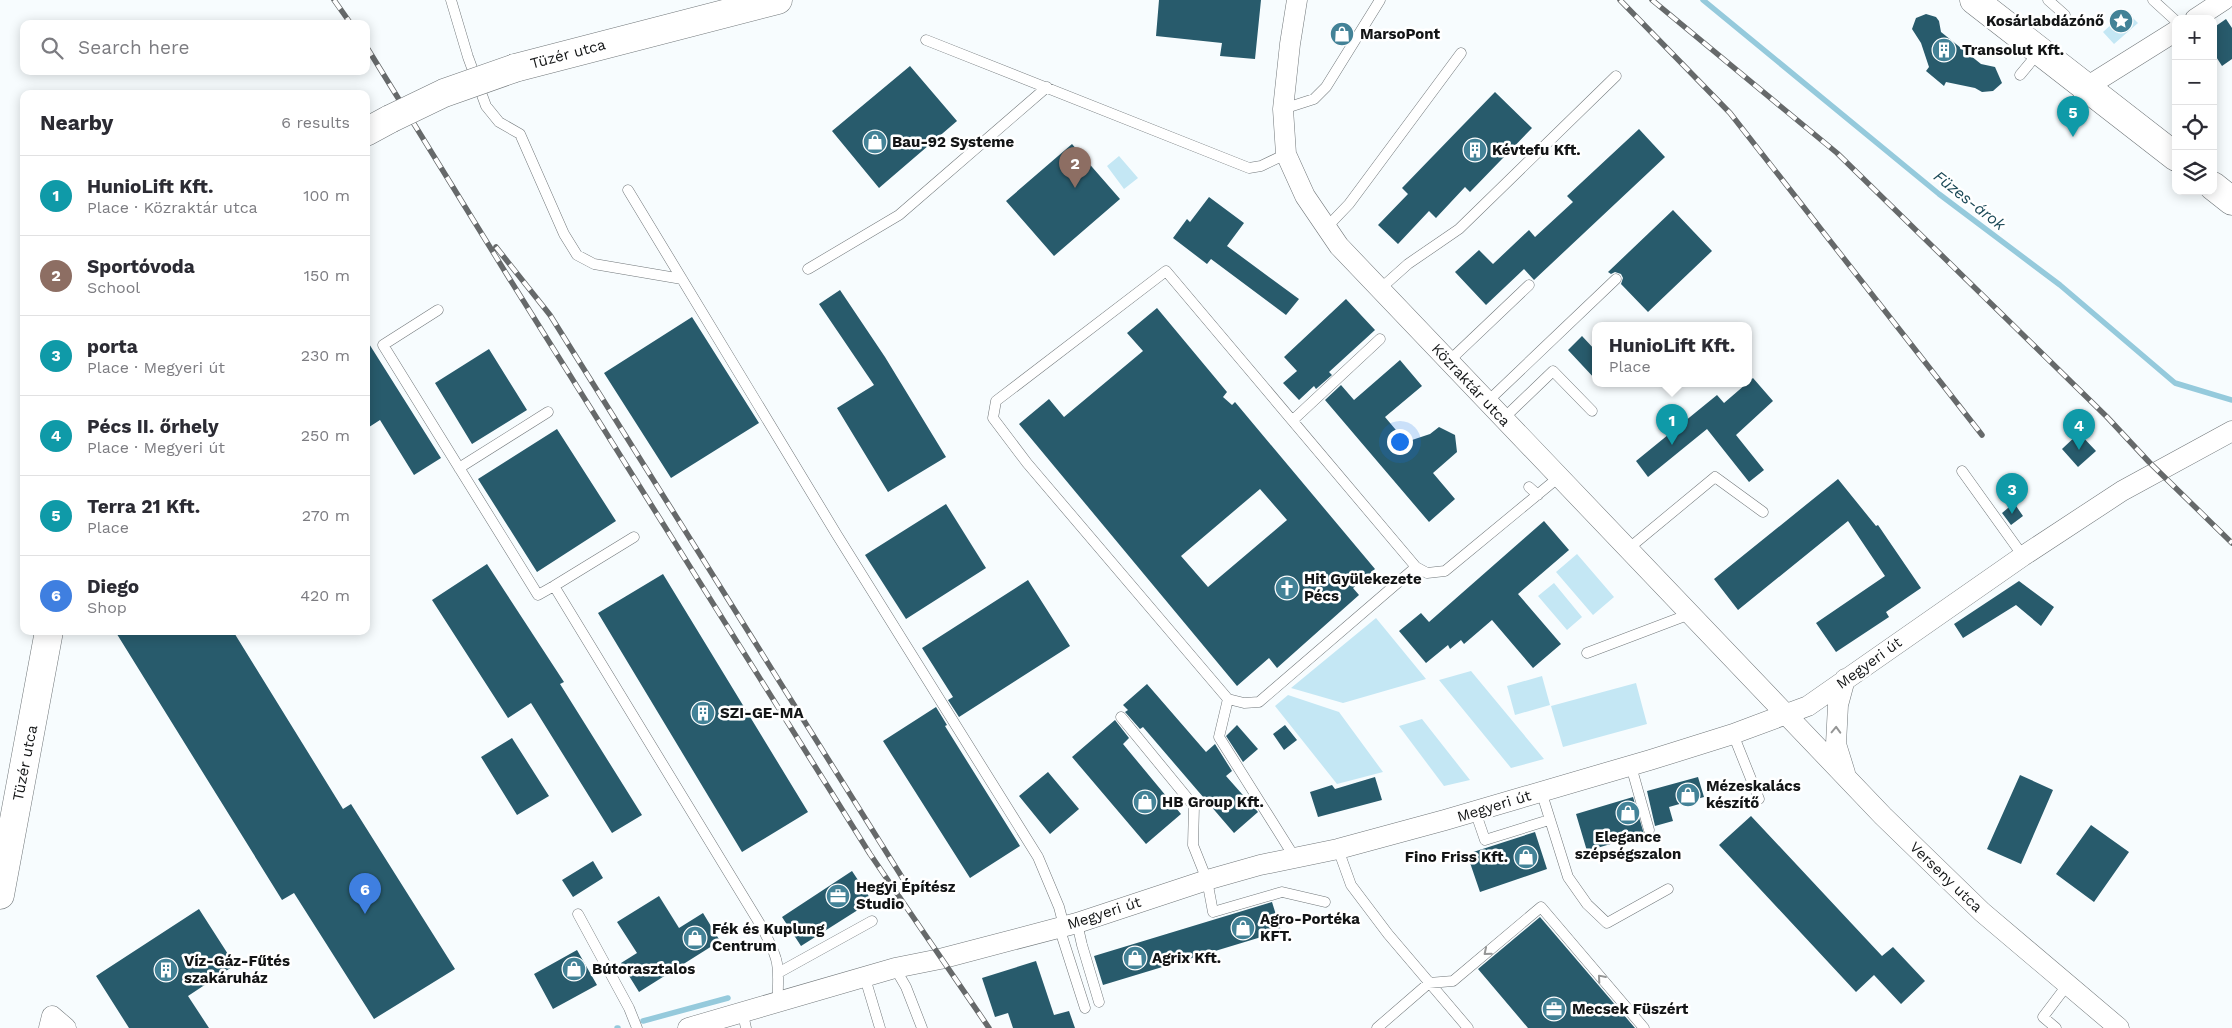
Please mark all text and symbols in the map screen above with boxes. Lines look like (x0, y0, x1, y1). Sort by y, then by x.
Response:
place icon: Kosárlabdázónő (2108, 8, 2134, 34)
place label: Kosárlabdázónő (1986, 12, 2104, 30)
map controls (2172, 15, 2217, 195)
button: + (2172, 15, 2217, 60)
search box (20, 20, 370, 75)
shop icon: MarsoPont (1329, 21, 1355, 47)
place label: MarsoPont (1360, 25, 1441, 43)
icon: search (38, 34, 66, 62)
street label: Tüzér utca (528, 35, 608, 73)
text: Search here (78, 36, 189, 59)
building icon: Transolut Kft. (1931, 37, 1957, 63)
place label: Transolut Kft. (1962, 41, 2064, 59)
button: − (2172, 60, 2217, 105)
pin: 5 (2057, 96, 2089, 137)
button: locate (2172, 105, 2217, 150)
text: Nearby (40, 110, 113, 135)
text: 6 results (281, 113, 350, 132)
shop icon: Bau-92 Systeme (862, 129, 888, 155)
place label: Bau-92 Systeme (892, 133, 1014, 151)
building icon: Kévtefu Kft. (1462, 137, 1488, 163)
place label: Kévtefu Kft. (1492, 141, 1581, 159)
pin: 2 (1059, 147, 1091, 188)
button: layers (2172, 150, 2217, 195)
water label: Füzes-árok (1930, 167, 2010, 235)
text: HunioLift Kft. (87, 175, 214, 198)
text: 1 (53, 186, 59, 205)
text: 100 m (303, 186, 350, 205)
text: Place · Közraktár utca (87, 198, 258, 217)
text: Sportóvoda (87, 255, 195, 278)
text: 2 (51, 266, 61, 285)
text: 150 m (304, 266, 350, 285)
text: School (87, 278, 140, 297)
popup (1592, 322, 1752, 387)
text: HunioLift Kft. (1609, 334, 1735, 357)
text: porta (87, 335, 138, 358)
street label: Közraktár utca (1428, 340, 1514, 431)
text: 3 (51, 346, 61, 365)
text: 230 m (301, 346, 350, 365)
text: Place (1609, 357, 1651, 376)
text: Place · Megyeri út (87, 358, 225, 377)
pin: 1 (1656, 404, 1688, 445)
pin: 4 (2063, 409, 2095, 450)
text: Pécs II. őrhely (87, 415, 219, 438)
text: 4 (51, 426, 61, 445)
text: 250 m (301, 426, 350, 445)
your location (1387, 429, 1413, 455)
text: Place · Megyeri út (87, 438, 225, 457)
pin: 3 (1996, 473, 2028, 514)
text: Terra 21 Kft. (87, 495, 200, 518)
text: 5 (51, 506, 61, 525)
text: 270 m (302, 506, 350, 525)
text: Place (87, 518, 129, 537)
place label: Hit Gyülekezete Pécs (1304, 570, 1422, 605)
text: Diego (87, 575, 139, 598)
church icon: Hit Gyülekezete Pécs (1274, 575, 1300, 601)
text: 6 (51, 586, 61, 605)
text: 420 m (300, 586, 350, 605)
text: Shop (87, 598, 127, 617)
street label: Megyeri út (1833, 633, 1906, 693)
building icon: SZI-GE-MA (690, 700, 716, 726)
place label: SZI-GE-MA (720, 704, 804, 722)
street label: Tüzér utca (9, 723, 41, 803)
one-way arrow (1831, 726, 1841, 734)
place label: Mézeskalács készítő (1706, 777, 1801, 812)
shop icon: Mézeskalács készítő (1675, 782, 1701, 808)
street label: Megyeri út (1455, 786, 1534, 826)
shop icon: HB Group Kft. (1132, 789, 1158, 815)
place label: HB Group Kft. (1162, 793, 1264, 811)
shop icon: Elegance szépségszalon (1615, 800, 1641, 826)
place label: Elegance szépségszalon (1575, 828, 1681, 863)
street label: Verseny utca (1906, 838, 1986, 916)
shop icon: Fino Friss Kft. (1513, 844, 1539, 870)
place label: Fino Friss Kft. (1405, 848, 1508, 866)
pin: 6 (349, 873, 381, 914)
place label: Hegyi Építész Studio (856, 878, 956, 913)
office icon: Hegyi Építész Studio (825, 883, 851, 909)
street label: Megyeri út (1065, 892, 1144, 933)
place label: Agro-Portéka KFT. (1260, 910, 1360, 945)
shop icon: Agro-Portéka KFT. (1230, 915, 1256, 941)
place label: Fék és Kuplung Centrum (712, 920, 825, 955)
shop icon: Fék és Kuplung Centrum (682, 925, 708, 951)
shop icon: Agrix Kft. (1122, 945, 1148, 971)
one-way arrow (1484, 947, 1493, 955)
place label: Agrix Kft. (1152, 949, 1221, 967)
place label: Víz-Gáz-Fűtés szakáruház (184, 952, 290, 987)
shop icon: Bútorasztalos (561, 956, 587, 982)
building icon: Víz-Gáz-Fűtés szakáruház (153, 957, 179, 983)
place label: Bútorasztalos (592, 960, 695, 978)
one-way arrow (1598, 974, 1607, 983)
office icon: Mecsek Füszért (1541, 996, 1567, 1022)
place label: Mecsek Füszért (1572, 1000, 1689, 1018)

